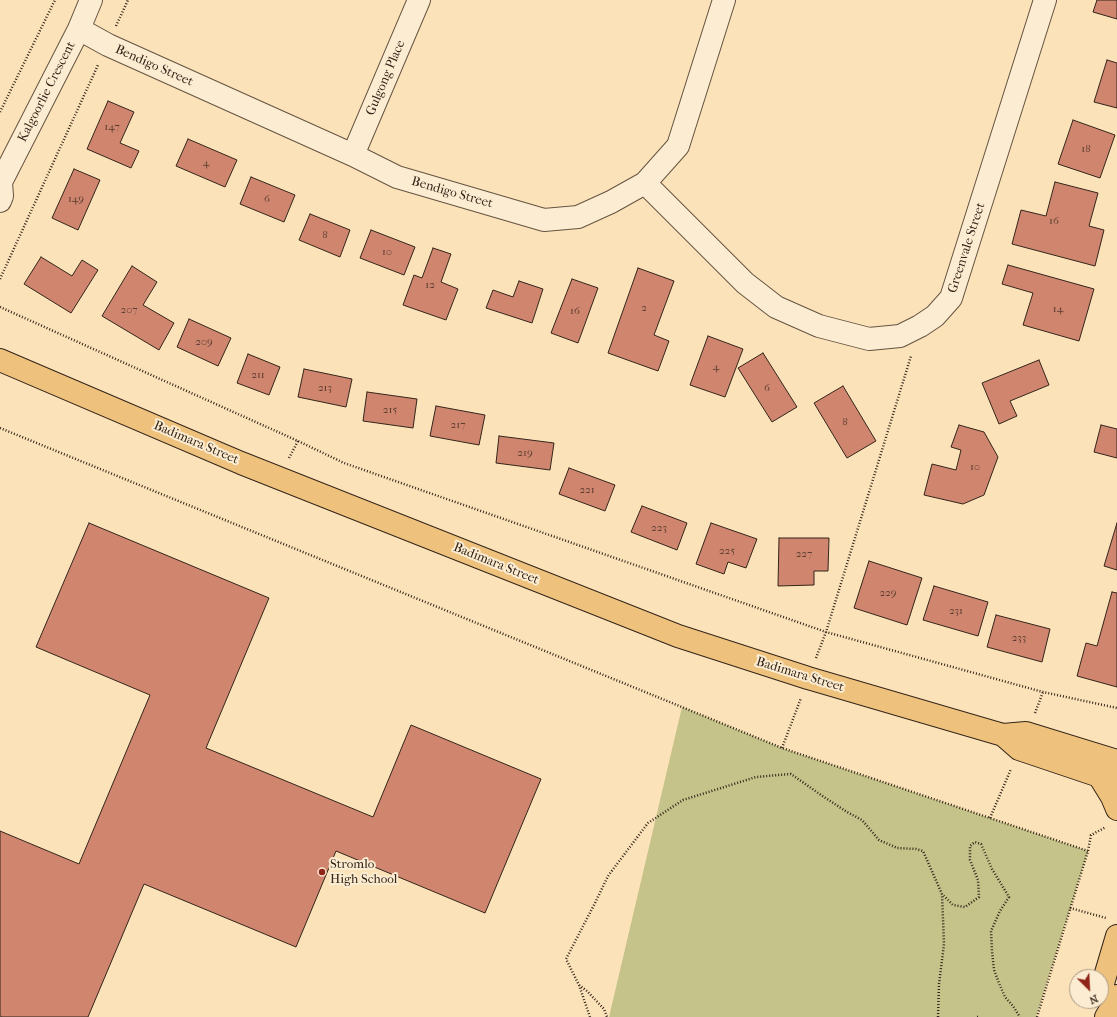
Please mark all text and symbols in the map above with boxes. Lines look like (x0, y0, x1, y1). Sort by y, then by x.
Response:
street label: Gulgong Place (363, 38, 409, 118)
street label: Kalgoorlie Crescent (15, 39, 79, 145)
street label: Bendigo Street (113, 42, 195, 90)
house number: 147 (104, 120, 120, 134)
house number: 18 (1081, 142, 1091, 156)
house number: 4 (203, 156, 209, 170)
street label: Bendigo Street (410, 174, 494, 212)
house number: 149 (68, 192, 84, 206)
house number: 6 (264, 192, 270, 206)
street label: Greenvale Street (945, 201, 989, 295)
house number: 16 (1049, 214, 1059, 228)
house number: 8 (322, 228, 328, 242)
house number: 10 (382, 245, 392, 259)
house number: 12 (425, 278, 435, 292)
house number: 2 (641, 301, 647, 315)
house number: 14 (1053, 302, 1063, 316)
house number: 207 (120, 303, 138, 317)
house number: 16 (570, 304, 580, 318)
house number: 209 (195, 335, 213, 349)
house number: 4 (713, 360, 719, 374)
house number: 211 (251, 368, 265, 382)
house number: 213 (318, 381, 332, 395)
house number: 6 (764, 381, 770, 395)
house number: 215 (383, 403, 397, 417)
house number: 8 (842, 415, 848, 429)
street label: Badimara Street (151, 418, 241, 468)
house number: 217 (451, 418, 465, 432)
house number: 219 (517, 446, 533, 460)
house number: 10 (970, 460, 980, 474)
house number: 221 (579, 483, 595, 497)
house number: 223 (651, 521, 667, 535)
street label: Badimara Street (451, 540, 541, 588)
house number: 225 (719, 544, 735, 558)
house number: 227 (796, 547, 812, 561)
house number: 229 (879, 586, 897, 600)
house number: 231 (949, 604, 963, 618)
house number: 233 (1012, 631, 1026, 645)
street label: Badimara Street (754, 654, 846, 696)
place label: Stromlo High School (330, 857, 397, 888)
marker: Stromlo High School (317, 867, 327, 877)
north arrow (1069, 969, 1109, 1009)
text: N (1087, 992, 1100, 1007)

